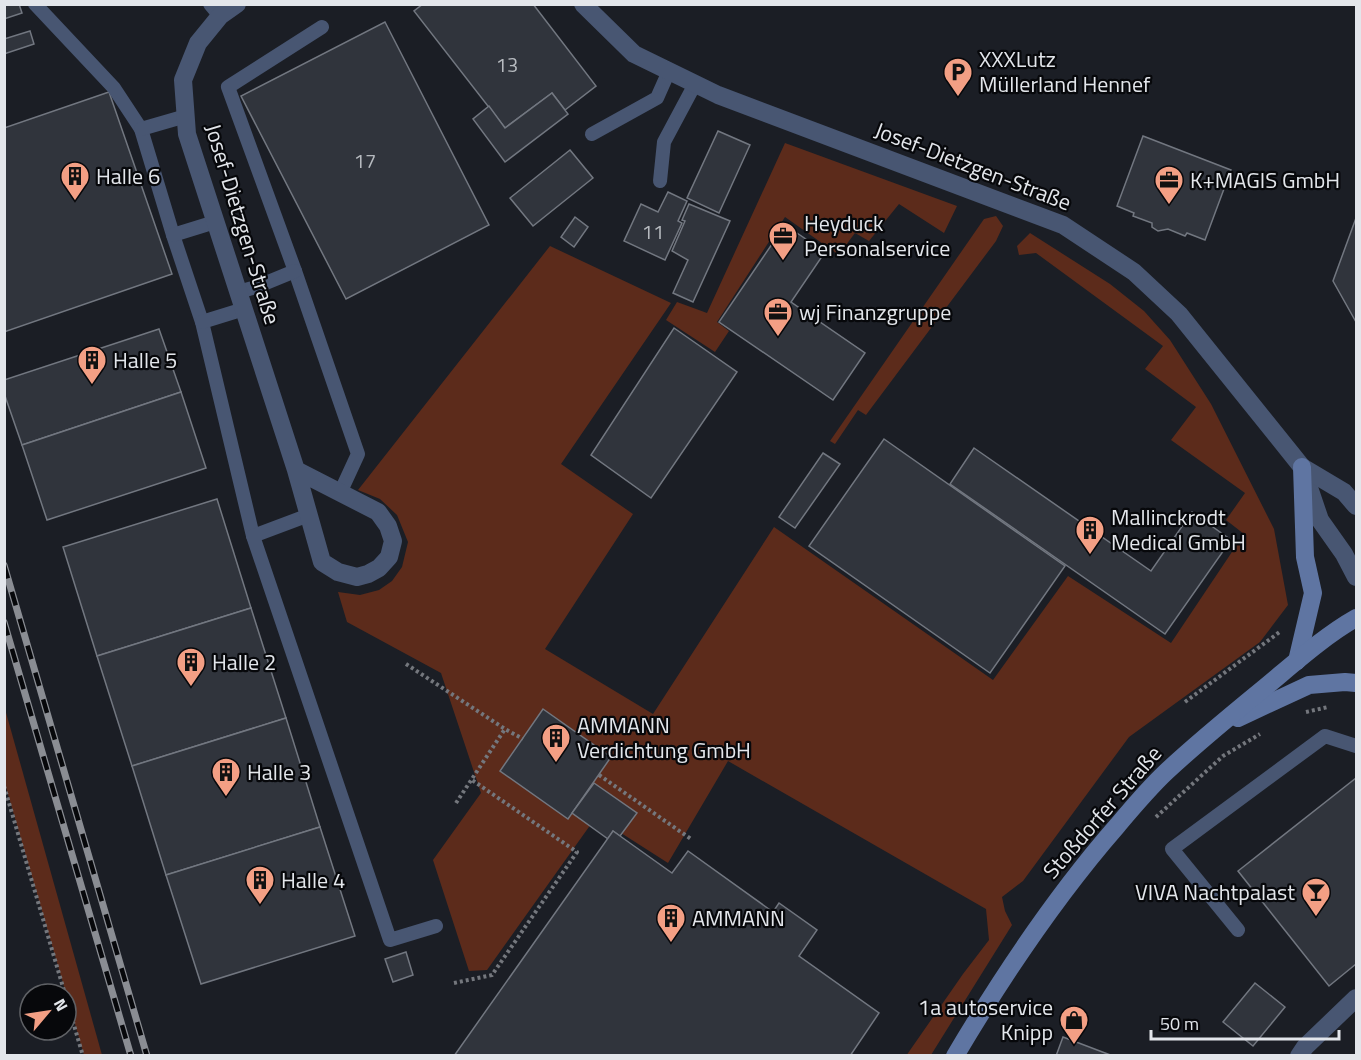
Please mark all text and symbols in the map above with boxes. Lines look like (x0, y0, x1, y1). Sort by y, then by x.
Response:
place label: XXXLutz Müllerland Hennef (979, 42, 1151, 101)
house number: 13 (496, 49, 518, 80)
parking icon: XXXLutz Müllerland Hennef (942, 56, 974, 98)
street label: Josef-Dietzgen-Straße (870, 113, 1076, 219)
street label: Josef-Dietzgen-Straße (196, 120, 290, 328)
house number: 17 (354, 145, 376, 176)
place label: Halle 6 (96, 159, 160, 193)
building icon: Halle 6 (59, 160, 91, 202)
place label: K+MAGIS GmbH (1190, 163, 1340, 197)
office icon: K+MAGIS GmbH (1153, 164, 1185, 206)
place label: Heyduck Personalservice (804, 206, 950, 265)
house number: 11 (642, 216, 664, 247)
office icon: Heyduck Personalservice (767, 220, 799, 262)
place label: wj Finanzgruppe (799, 295, 951, 329)
office icon: wj Finanzgruppe (762, 296, 794, 338)
place label: Halle 5 (113, 343, 177, 377)
building icon: Halle 5 (76, 344, 108, 386)
place label: Mallinckrodt Medical GmbH (1111, 500, 1246, 559)
building icon: Mallinckrodt Medical GmbH (1074, 514, 1106, 556)
place label: Halle 2 (212, 645, 276, 679)
building icon: Halle 2 (175, 646, 207, 688)
place label: AMMANN Verdichtung GmbH (577, 708, 751, 767)
building icon: AMMANN Verdichtung GmbH (540, 722, 572, 764)
street label: Stoßdorfer Straße (1034, 738, 1170, 886)
place label: Halle 3 (247, 755, 311, 789)
building icon: Halle 3 (210, 756, 242, 798)
place label: Halle 4 (281, 863, 345, 897)
building icon: Halle 4 (244, 864, 276, 906)
place label: VIVA Nachtpalast (1135, 875, 1295, 909)
bar icon: VIVA Nachtpalast (1300, 876, 1332, 918)
place label: AMMANN (692, 901, 785, 935)
building icon: AMMANN (655, 902, 687, 944)
north arrow (18, 982, 78, 1042)
place label: 1a autoservice Knipp (918, 990, 1053, 1049)
text: N (48, 994, 74, 1015)
scale bar (1151, 1003, 1338, 1041)
shop icon: 1a autoservice Knipp (1058, 1004, 1090, 1046)
text: 50 m (1160, 1010, 1199, 1037)

